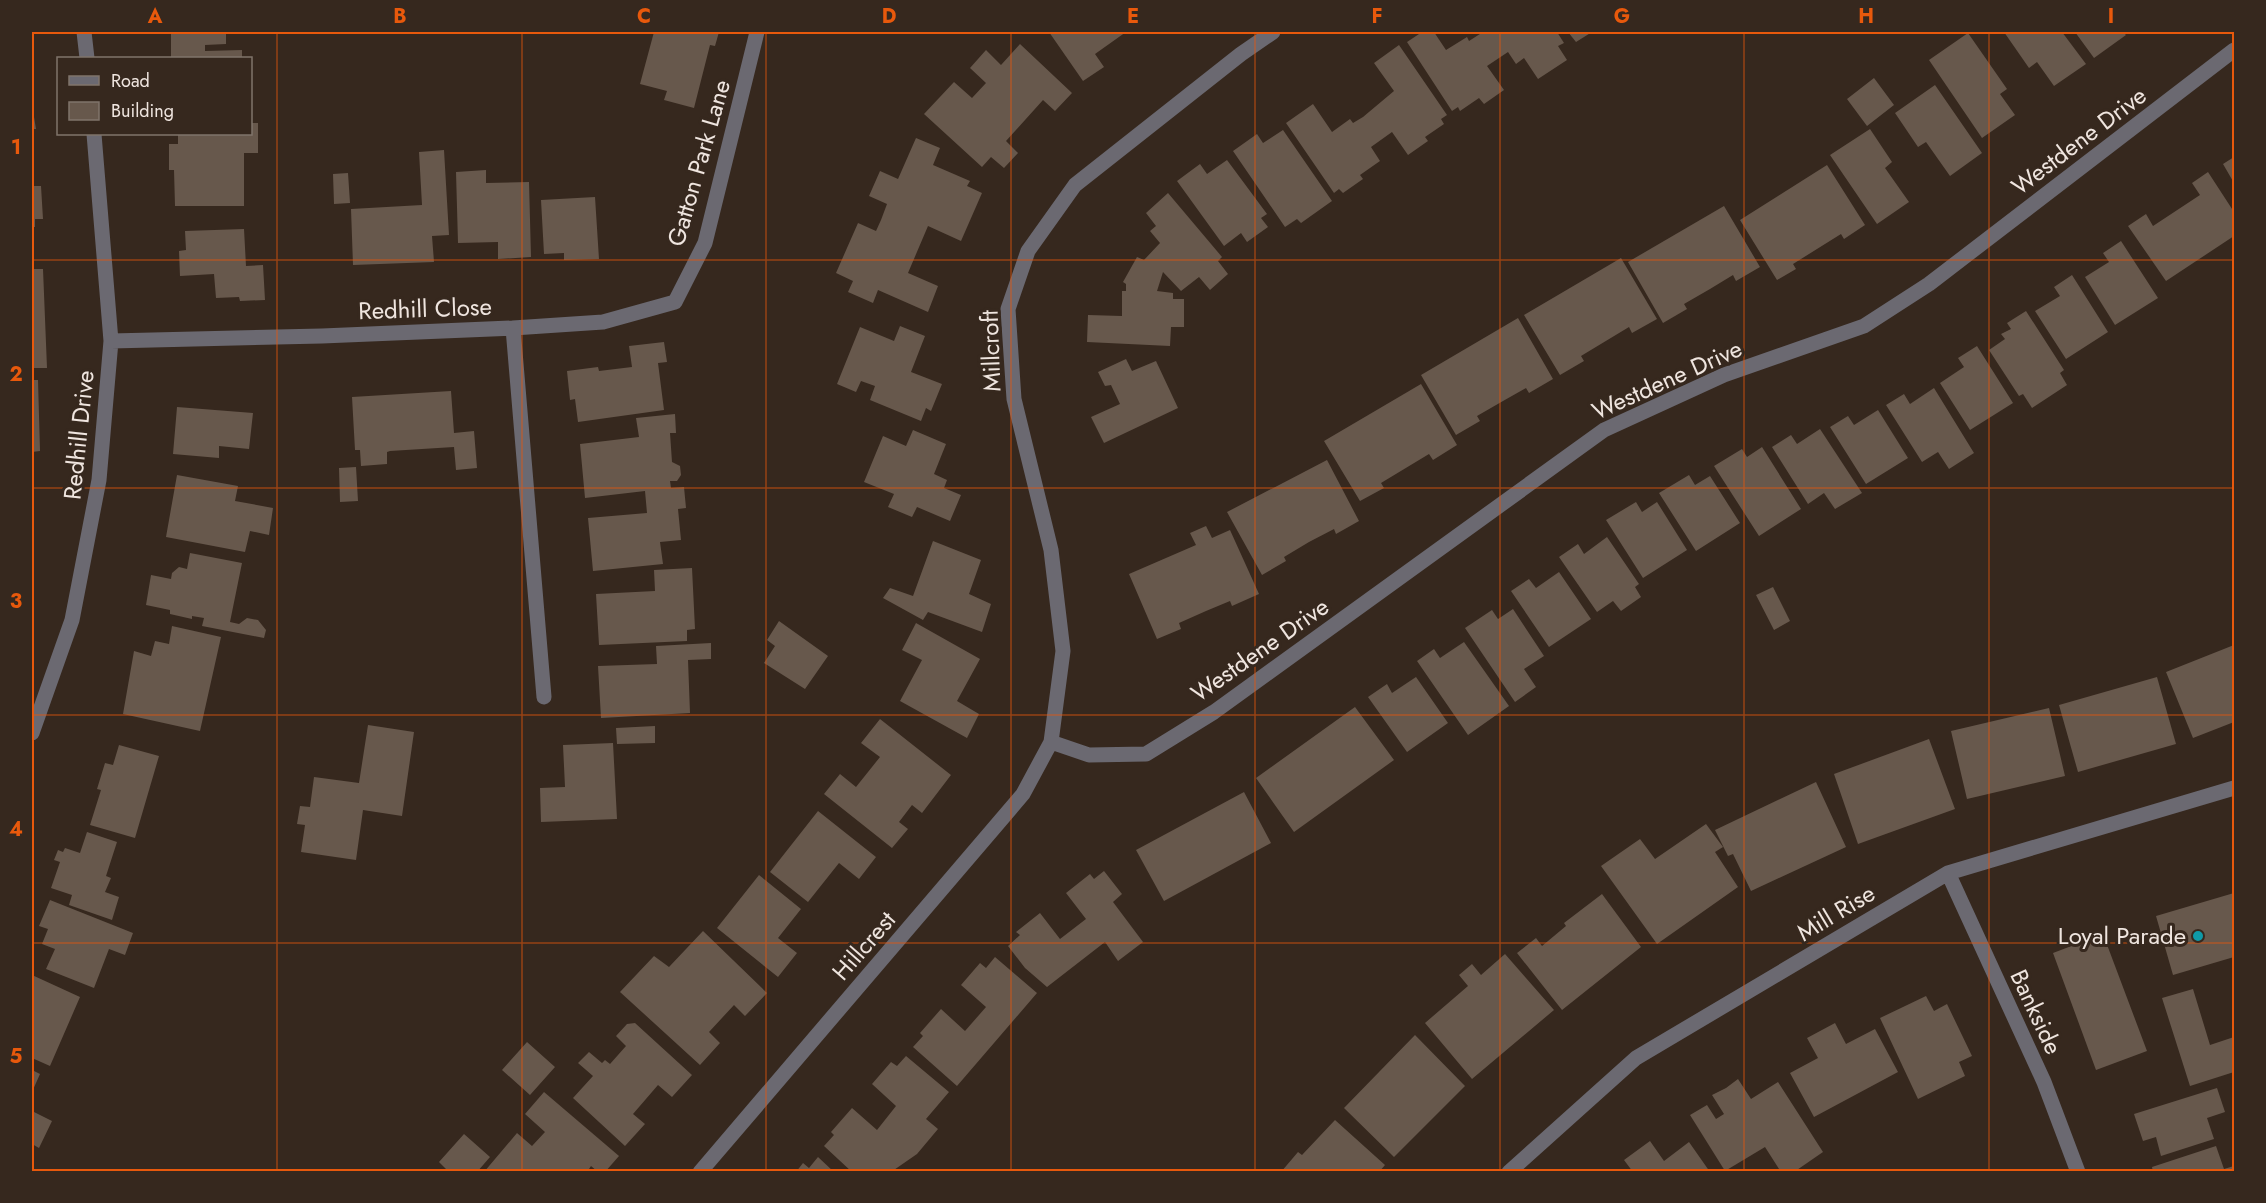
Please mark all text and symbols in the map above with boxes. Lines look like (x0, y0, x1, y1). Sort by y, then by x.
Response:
text: A (147, 2, 163, 31)
text: B (393, 2, 407, 31)
text: C (637, 2, 651, 31)
text: D (882, 2, 896, 31)
text: E (1127, 2, 1139, 31)
text: F (1371, 2, 1383, 31)
text: G (1614, 2, 1630, 31)
text: H (1858, 2, 1874, 31)
text: I (2108, 2, 2114, 31)
legend (57, 57, 252, 135)
text: Road (111, 68, 150, 94)
street label: Gatton Park Lane (658, 75, 739, 250)
street label: Westdene Drive (2004, 78, 2154, 203)
text: Building (111, 98, 174, 124)
text: 1 (11, 133, 21, 162)
street label: Redhill Close (358, 289, 492, 328)
street label: Millcroft (972, 309, 1009, 393)
street label: Westdene Drive (1586, 331, 1748, 428)
text: 2 (9, 360, 23, 389)
street label: Redhill Drive (54, 369, 103, 501)
text: 3 (10, 587, 22, 616)
street label: Westdene Drive (1184, 589, 1336, 710)
text: 4 (9, 815, 23, 844)
street label: Mill Rise (1790, 876, 1881, 950)
street label: Hillcrest (824, 903, 904, 988)
place label: Loyal Parade (2058, 918, 2186, 953)
marker: Loyal Parade (2191, 929, 2205, 943)
street label: Bankside (2002, 964, 2071, 1060)
text: 5 (10, 1042, 23, 1071)

